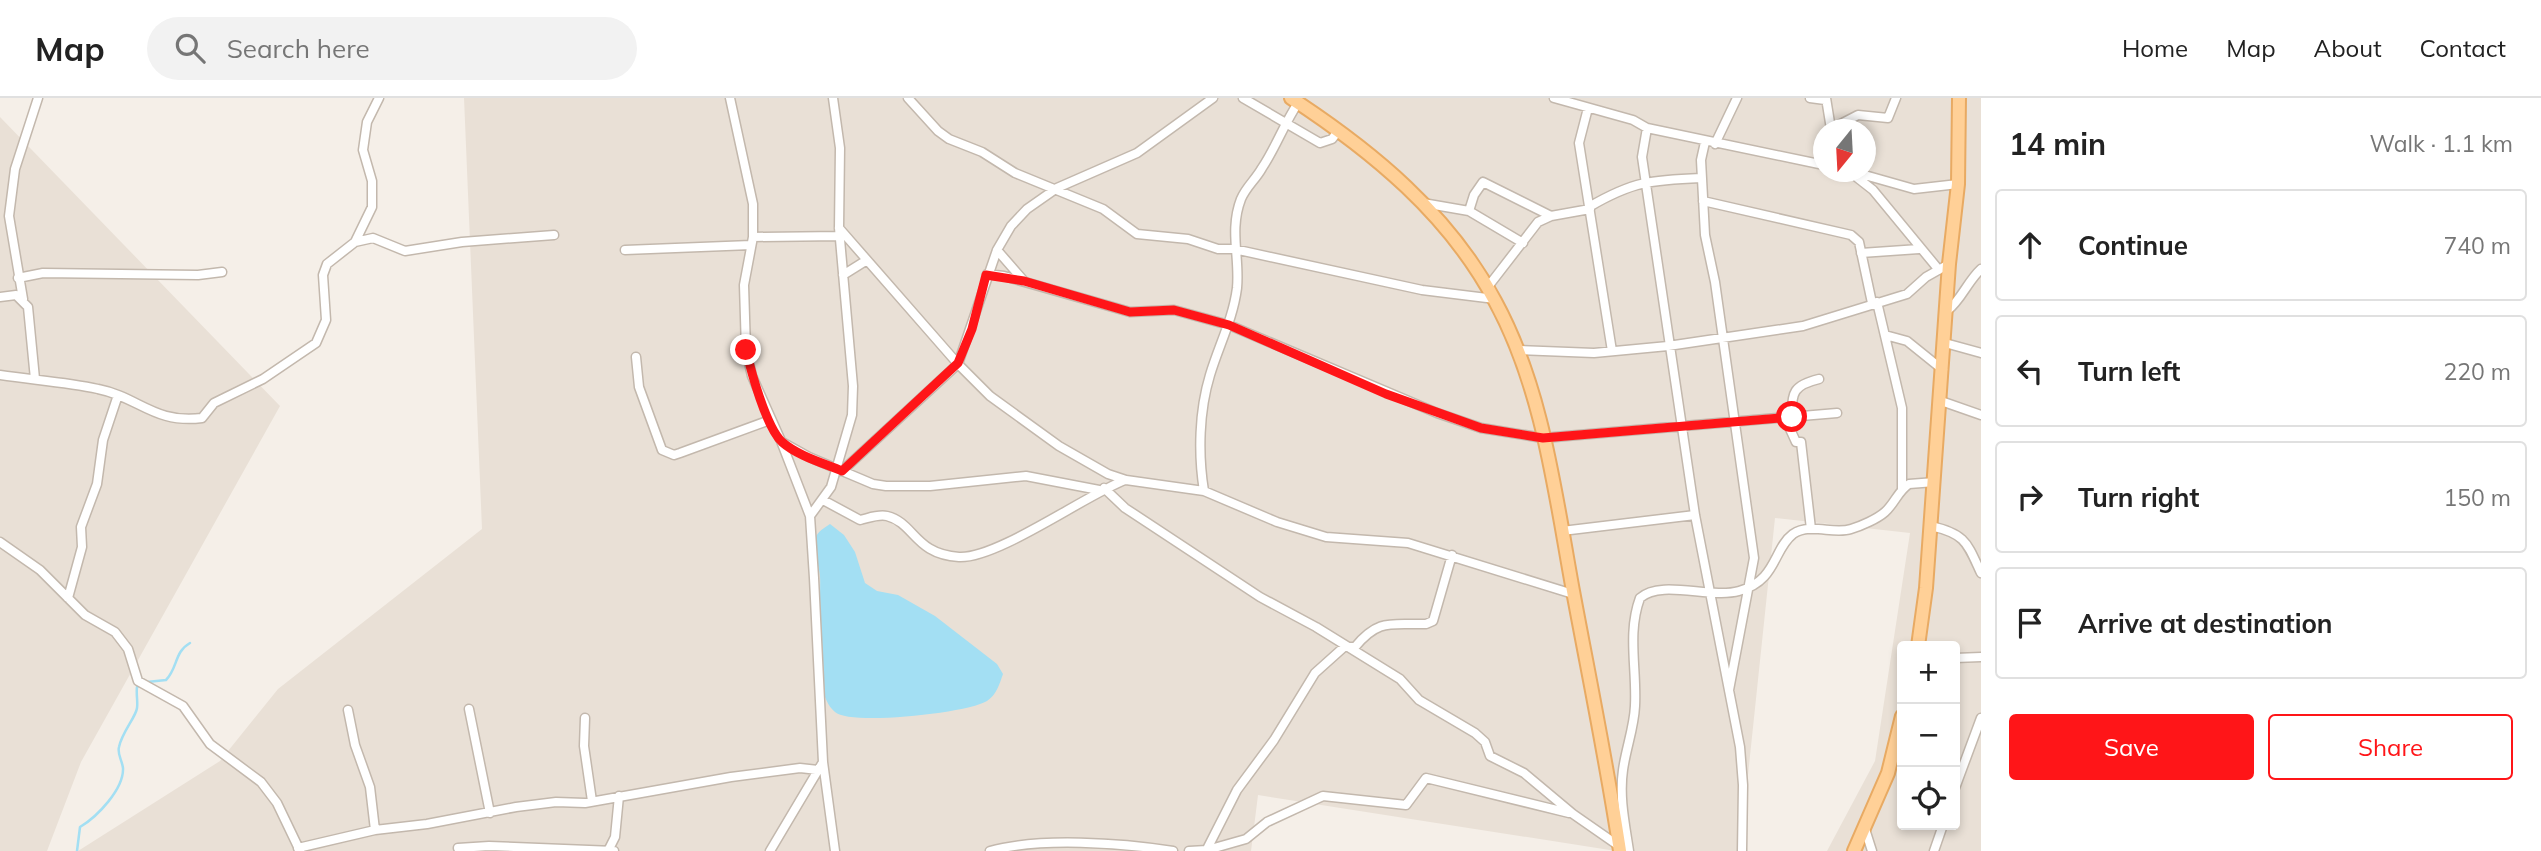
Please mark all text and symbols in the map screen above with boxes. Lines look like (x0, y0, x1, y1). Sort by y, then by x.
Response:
search box (147, 17, 637, 80)
text: Map (35, 28, 105, 69)
icon: search (171, 29, 209, 67)
text: Search here (227, 32, 370, 65)
text: Home (2122, 33, 2188, 63)
text: Map (2226, 33, 2276, 63)
text: About (2314, 33, 2382, 63)
text: Contact (2420, 33, 2506, 63)
north arrow (1813, 119, 1876, 182)
text: 14 min (2009, 125, 2106, 163)
text: Walk · 1.1 km (2369, 129, 2513, 158)
icon: ahead (2011, 226, 2049, 264)
text: Continue (2078, 229, 2188, 262)
text: 740 m (2443, 231, 2511, 260)
route end (730, 334, 761, 365)
icon: left (2011, 352, 2049, 390)
text: Turn left (2078, 355, 2180, 388)
text: 220 m (2443, 357, 2511, 386)
route start (1776, 401, 1807, 432)
icon: right (2011, 478, 2049, 516)
text: Turn right (2078, 481, 2199, 514)
text: 150 m (2443, 483, 2511, 512)
icon: arrive (2011, 604, 2049, 642)
text: Arrive at destination (2078, 607, 2333, 640)
map controls (1897, 641, 1960, 830)
button: + (1897, 641, 1960, 704)
button: − (1897, 704, 1960, 767)
button: Save (2009, 714, 2254, 780)
button: Share (2268, 714, 2513, 780)
button: locate (1897, 767, 1960, 830)

